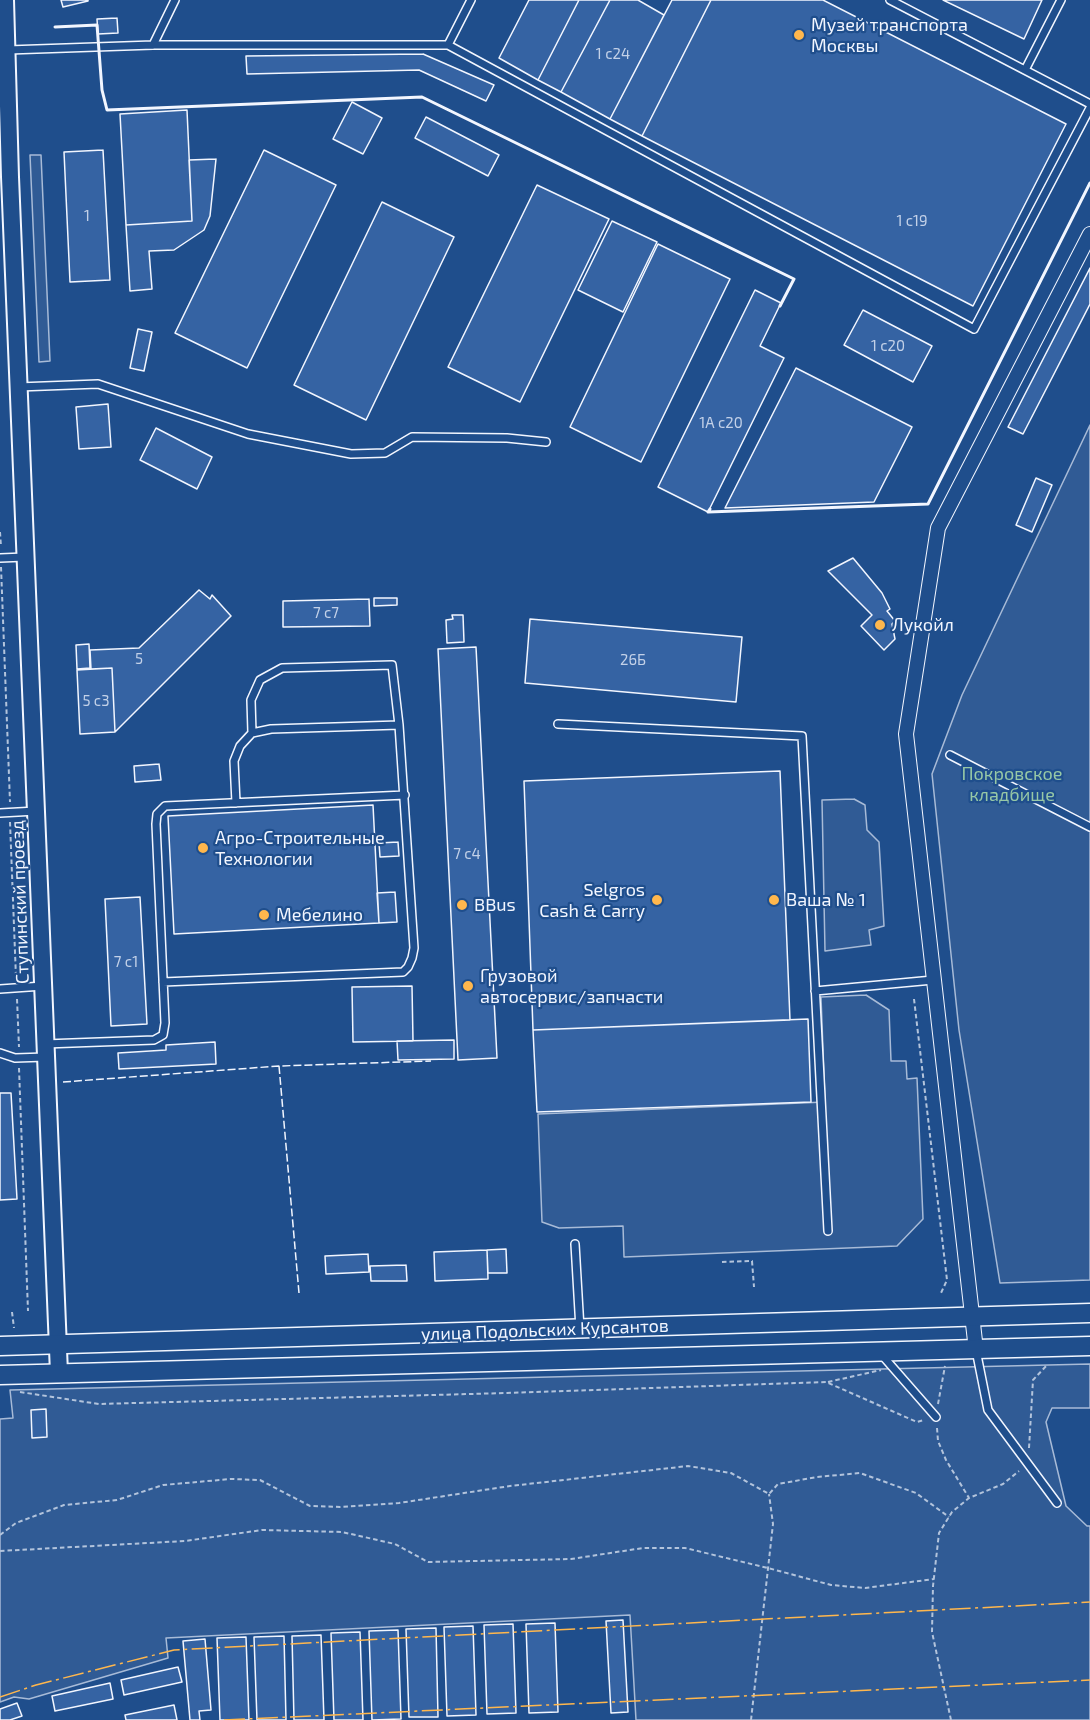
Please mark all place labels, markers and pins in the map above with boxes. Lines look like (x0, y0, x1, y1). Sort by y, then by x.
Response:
place label: Музей транспорта Москвы (811, 14, 968, 57)
marker: Музей транспорта Москвы (792, 28, 806, 42)
place label: Лукойл (892, 614, 954, 636)
marker: Лукойл (873, 618, 887, 632)
place label: Агро-Строительные Технологии (215, 827, 385, 870)
marker: Агро-Строительные Технологии (196, 841, 210, 855)
place label: Selgros Cash & Carry (539, 879, 645, 922)
place label: Ваша № 1 (786, 889, 866, 911)
marker: Selgros Cash & Carry (650, 893, 664, 907)
marker: Ваша № 1 (767, 893, 781, 907)
place label: BBus (474, 894, 516, 916)
marker: BBus (455, 898, 469, 912)
place label: Мебелино (276, 904, 363, 926)
marker: Мебелино (257, 908, 271, 922)
place label: Грузовой автосервис/запчасти (480, 965, 663, 1008)
marker: Грузовой автосервис/запчасти (461, 979, 475, 993)

